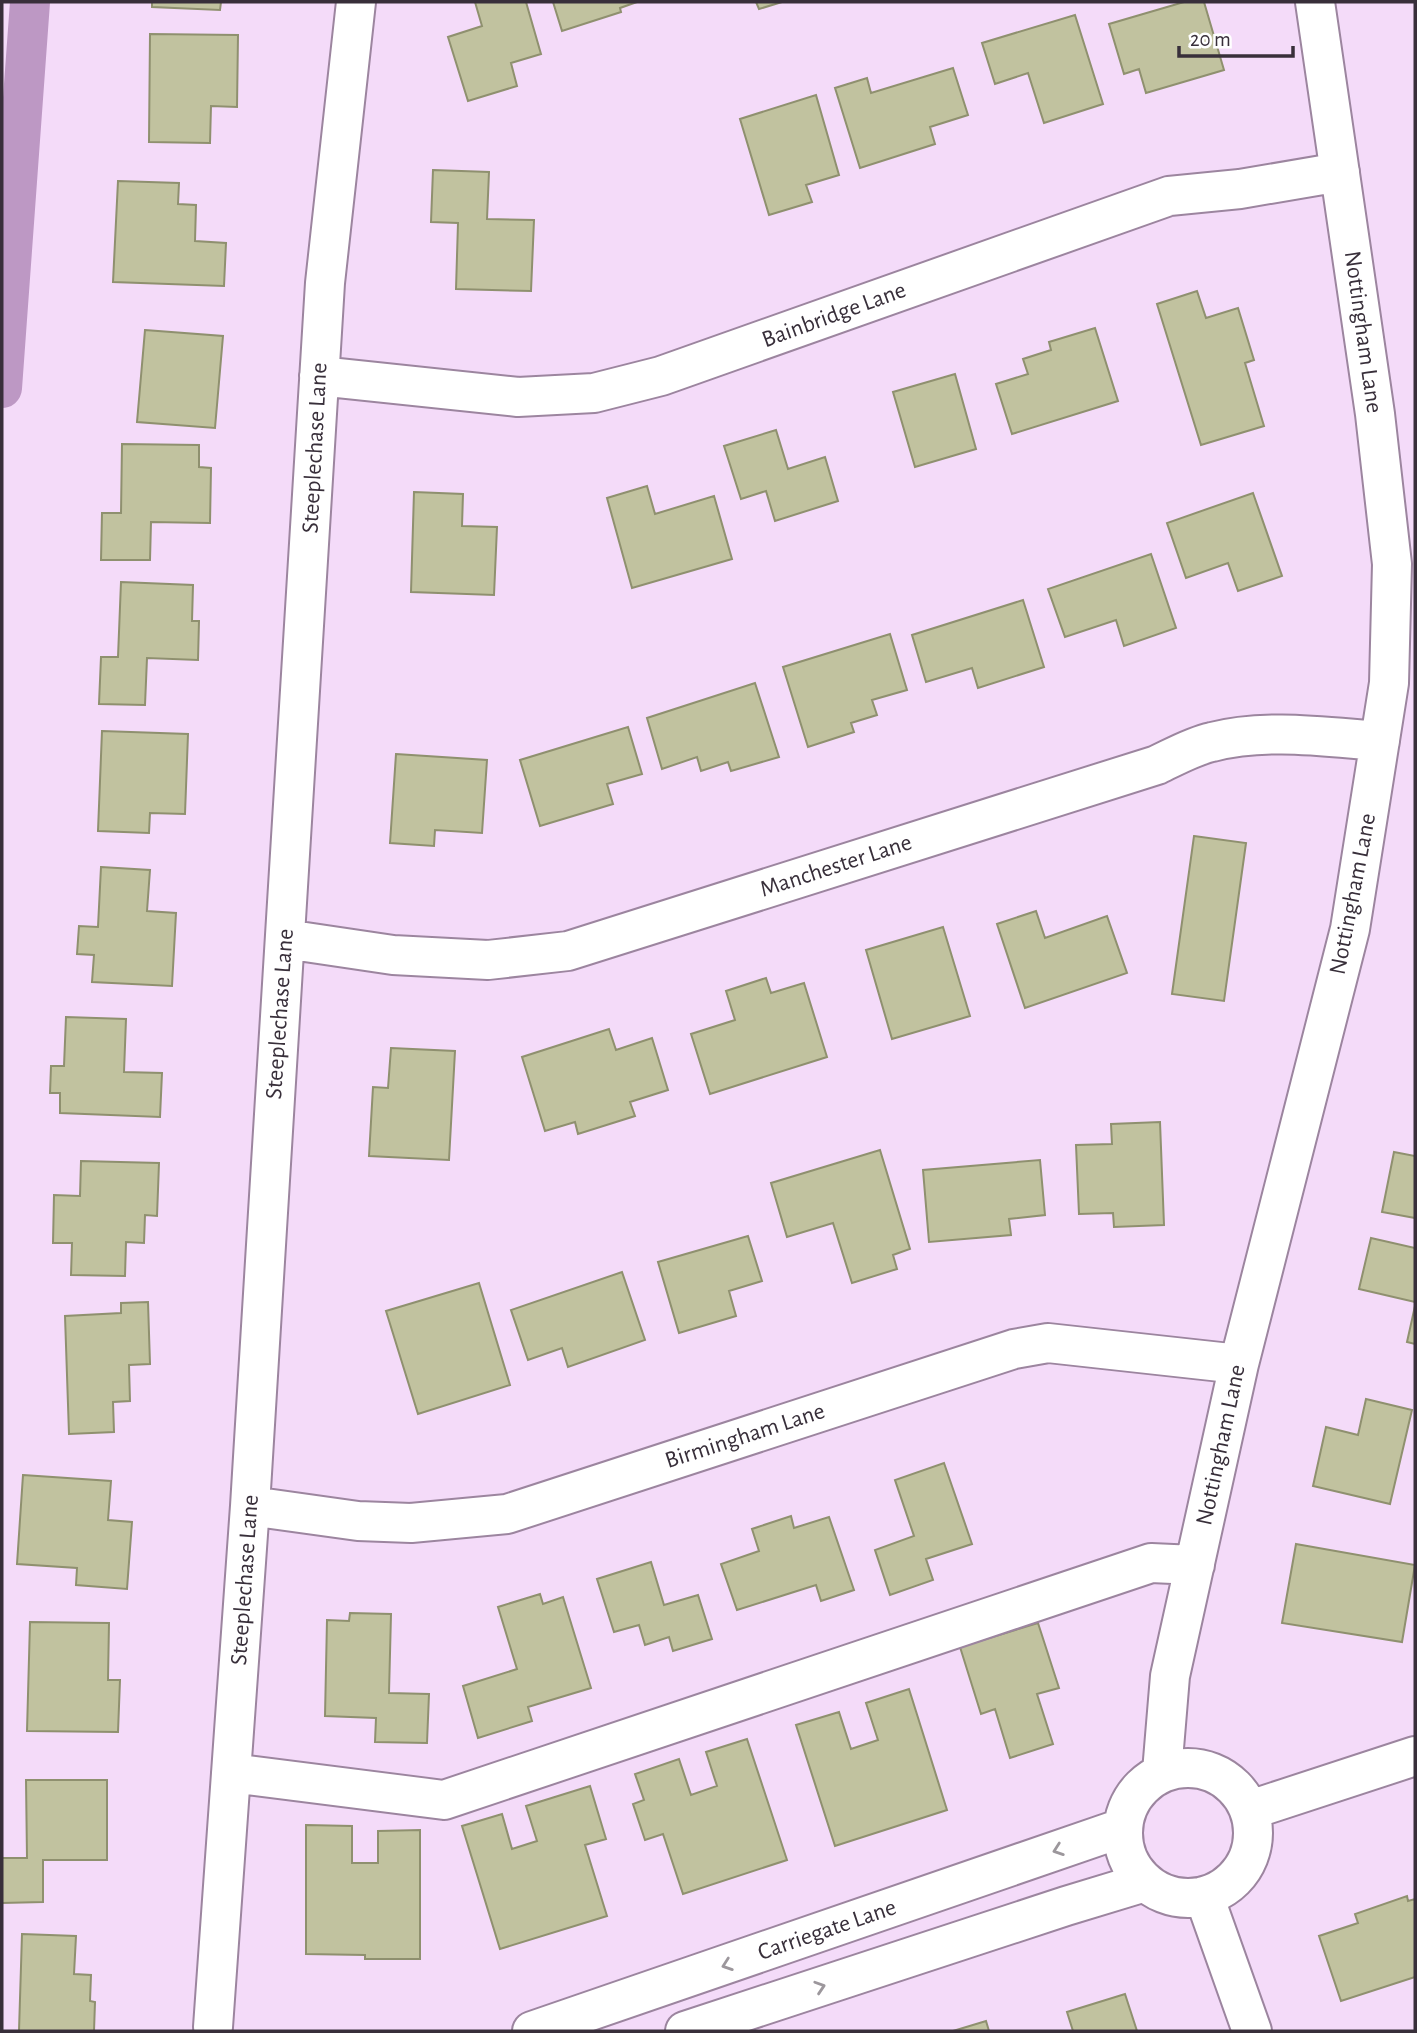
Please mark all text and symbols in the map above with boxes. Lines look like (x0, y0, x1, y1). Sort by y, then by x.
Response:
scale bar (1179, 14, 1293, 58)
text: 20 m (1190, 29, 1231, 50)
street label: Nottingham Lane (1340, 249, 1386, 415)
street label: Bainbridge Lane (759, 278, 909, 352)
street label: Steeplechase Lane (299, 362, 331, 534)
street label: Nottingham Lane (1326, 811, 1380, 977)
street label: Manchester Lane (757, 830, 915, 902)
street label: Steeplechase Lane (262, 928, 298, 1100)
street label: Nottingham Lane (1192, 1362, 1250, 1528)
street label: Birmingham Lane (662, 1399, 828, 1473)
street label: Steeplechase Lane (227, 1494, 263, 1666)
one-way arrow (1052, 1842, 1064, 1856)
street label: Carriegate Lane (755, 1895, 899, 1965)
one-way arrow (722, 1957, 734, 1971)
one-way arrow (813, 1981, 826, 1995)

